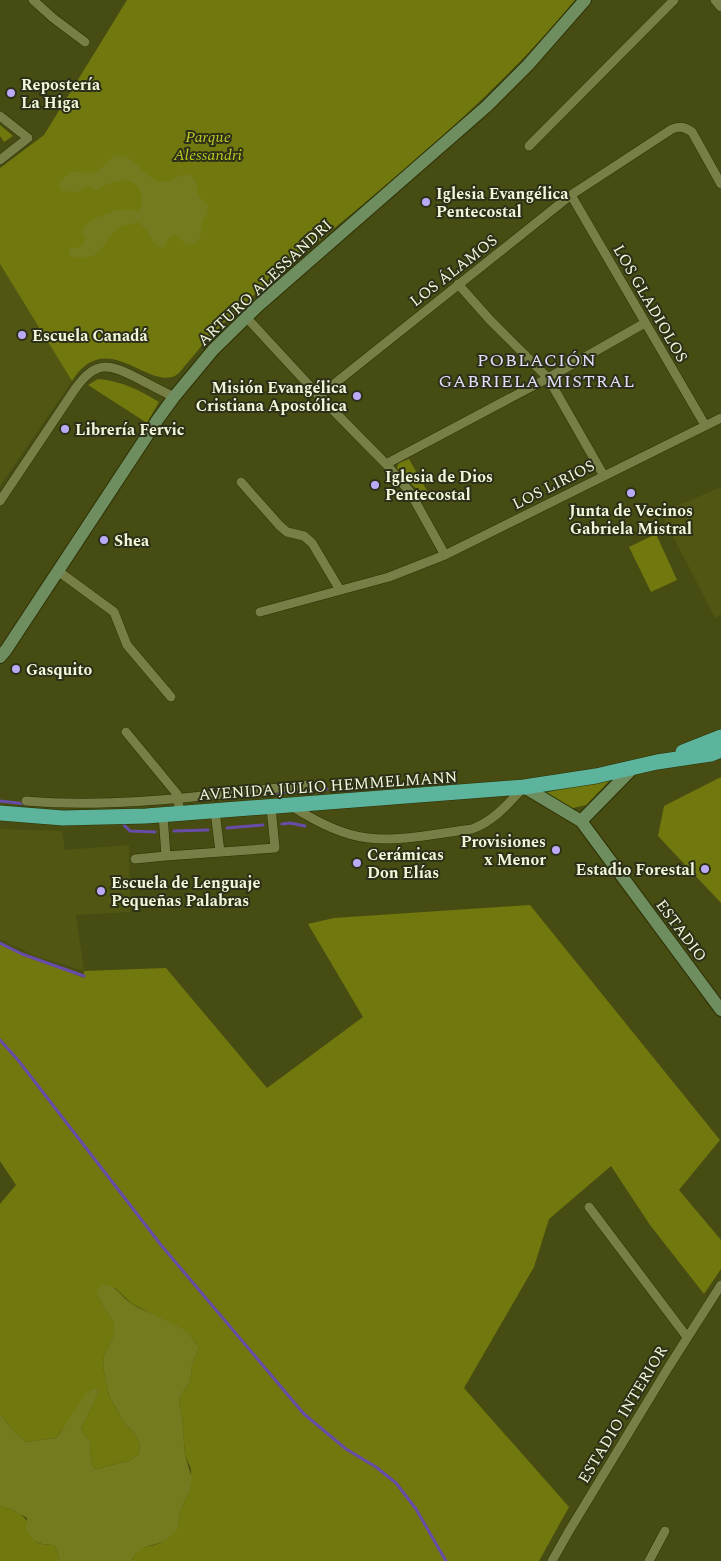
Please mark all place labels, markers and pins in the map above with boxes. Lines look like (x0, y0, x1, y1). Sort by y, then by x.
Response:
place label: Repostería La Higa (21, 73, 101, 115)
marker: Repostería La Higa (5, 87, 17, 99)
place label: Iglesia Evangélica Pentecostal (436, 182, 569, 224)
marker: Iglesia Evangélica Pentecostal (420, 196, 432, 208)
place label: Escuela Canadá (32, 324, 149, 348)
marker: Escuela Canadá (16, 329, 28, 341)
place label: Misión Evangélica Cristiana Apostólica (196, 376, 348, 418)
marker: Misión Evangélica Cristiana Apostólica (351, 390, 363, 402)
place label: Librería Fervic (75, 418, 185, 442)
marker: Librería Fervic (59, 423, 71, 435)
place label: Iglesia de Dios Pentecostal (385, 465, 493, 507)
marker: Iglesia de Dios Pentecostal (369, 479, 381, 491)
marker: Junta de Vecinos Gabriela Mistral (625, 487, 637, 499)
place label: Junta de Vecinos Gabriela Mistral (569, 499, 693, 541)
place label: Shea (114, 529, 150, 553)
marker: Shea (98, 534, 110, 546)
place label: Gasquito (26, 658, 93, 682)
marker: Gasquito (10, 663, 22, 675)
place label: Provisiones x Menor (461, 830, 546, 872)
place label: Cerámicas Don Elías (367, 843, 444, 885)
marker: Provisiones x Menor (550, 844, 562, 856)
marker: Cerámicas Don Elías (351, 857, 363, 869)
place label: Estadio Forestal (576, 858, 695, 882)
marker: Estadio Forestal (699, 863, 711, 875)
place label: Escuela de Lenguaje Pequeñas Palabras (111, 871, 261, 913)
marker: Escuela de Lenguaje Pequeñas Palabras (95, 885, 107, 897)

